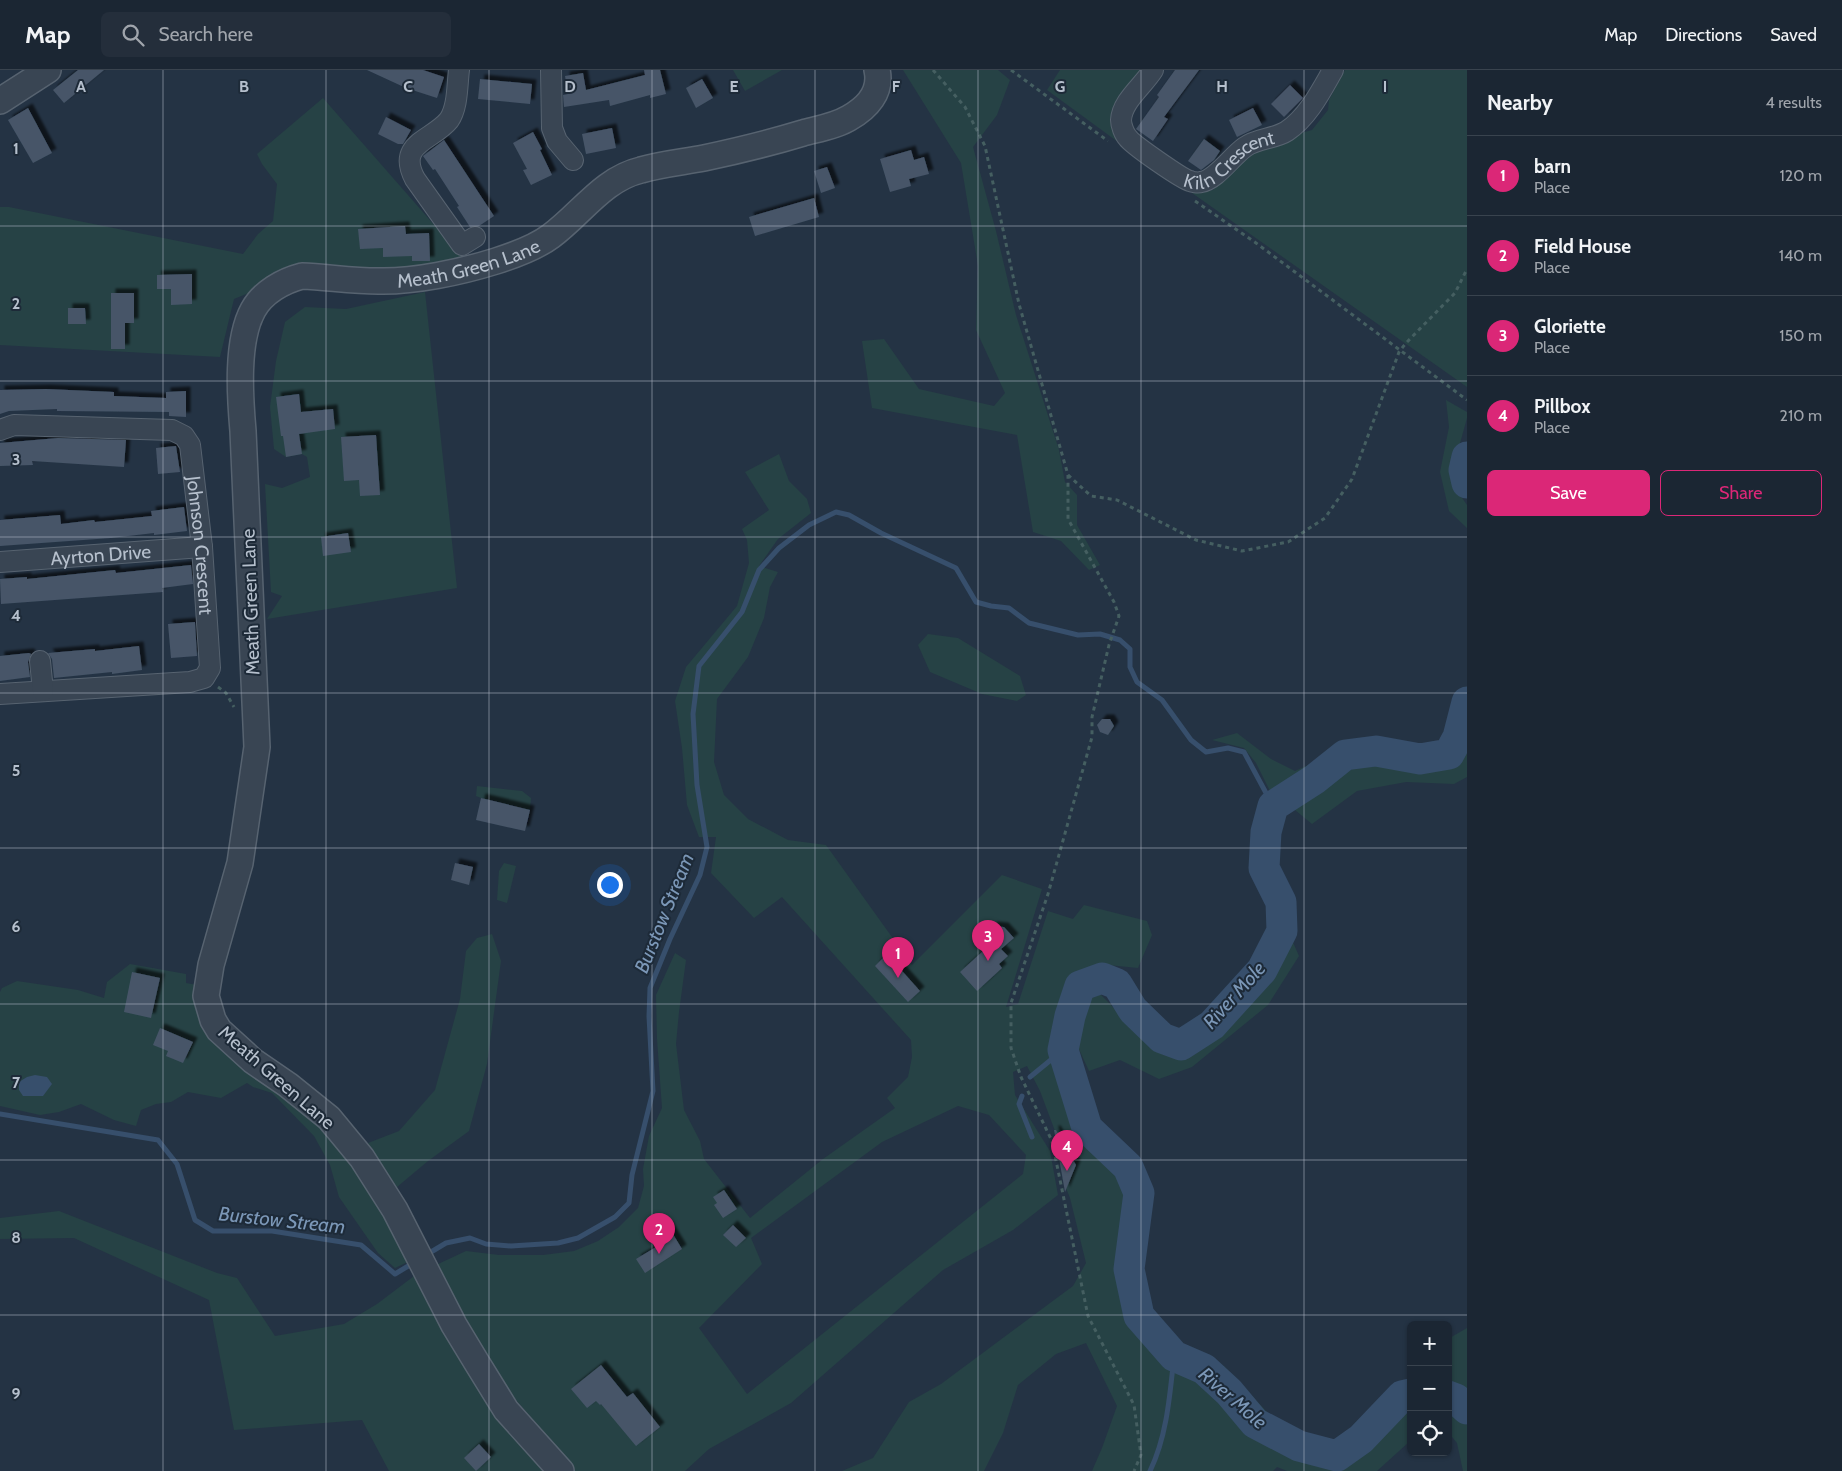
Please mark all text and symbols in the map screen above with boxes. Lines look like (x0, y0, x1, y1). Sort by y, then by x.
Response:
search box (101, 12, 451, 57)
text: Map (25, 20, 71, 49)
icon: search (119, 21, 147, 49)
text: Search here (159, 23, 253, 46)
text: Map (1604, 24, 1637, 46)
text: Directions (1665, 24, 1742, 46)
text: Saved (1770, 24, 1817, 46)
text: A (76, 77, 86, 96)
text: B (239, 77, 249, 96)
text: C (403, 77, 413, 96)
text: D (564, 77, 576, 96)
text: E (729, 77, 739, 96)
text: F (892, 77, 901, 96)
text: G (1055, 77, 1065, 96)
text: H (1216, 77, 1228, 96)
text: I (1383, 77, 1387, 96)
text: Nearby (1487, 90, 1553, 115)
text: 4 results (1765, 93, 1822, 112)
street label: Kiln Crescent (1181, 126, 1277, 194)
text: 1 (13, 139, 19, 158)
text: barn (1534, 155, 1571, 178)
text: 1 (1500, 166, 1506, 185)
text: 120 m (1780, 166, 1822, 185)
text: Place (1534, 178, 1570, 197)
street label: Meath Green Lane (396, 234, 544, 293)
text: Field House (1534, 235, 1631, 258)
text: 2 (1499, 246, 1507, 265)
text: 140 m (1779, 246, 1822, 265)
text: Place (1534, 258, 1570, 277)
text: 2 (12, 294, 20, 313)
text: Gloriette (1534, 315, 1606, 338)
text: 3 (1499, 326, 1507, 345)
text: 150 m (1779, 326, 1822, 345)
text: Place (1534, 338, 1570, 357)
text: Pillbox (1534, 395, 1590, 418)
text: 4 (1498, 406, 1508, 425)
text: 210 m (1780, 406, 1822, 425)
text: Place (1534, 418, 1570, 437)
text: 3 (12, 450, 20, 469)
button: Save (1487, 470, 1650, 516)
button: Share (1660, 470, 1822, 516)
street label: Johnson Crescent (182, 474, 217, 616)
street label: Meath Green Lane (236, 528, 265, 676)
street label: Ayrton Drive (50, 540, 152, 570)
text: 4 (11, 606, 21, 625)
text: 5 (12, 761, 20, 780)
water label: Burstow Stream (629, 850, 699, 976)
your location (597, 872, 623, 898)
text: 6 (12, 917, 21, 936)
pin: 3 (972, 920, 1004, 961)
pin: 1 (882, 937, 914, 978)
water label: River Mole (1198, 956, 1270, 1034)
street label: Meath Green Lane (214, 1021, 340, 1134)
text: 7 (12, 1073, 21, 1092)
pin: 4 (1051, 1130, 1083, 1171)
water label: Burstow Stream (218, 1201, 346, 1239)
pin: 2 (643, 1213, 675, 1254)
text: 8 (11, 1228, 21, 1247)
map controls (1407, 1321, 1452, 1456)
button: + (1407, 1321, 1452, 1366)
water label: River Mole (1194, 1362, 1272, 1434)
button: − (1407, 1366, 1452, 1411)
text: 9 (12, 1384, 21, 1403)
button: locate (1407, 1411, 1452, 1456)

